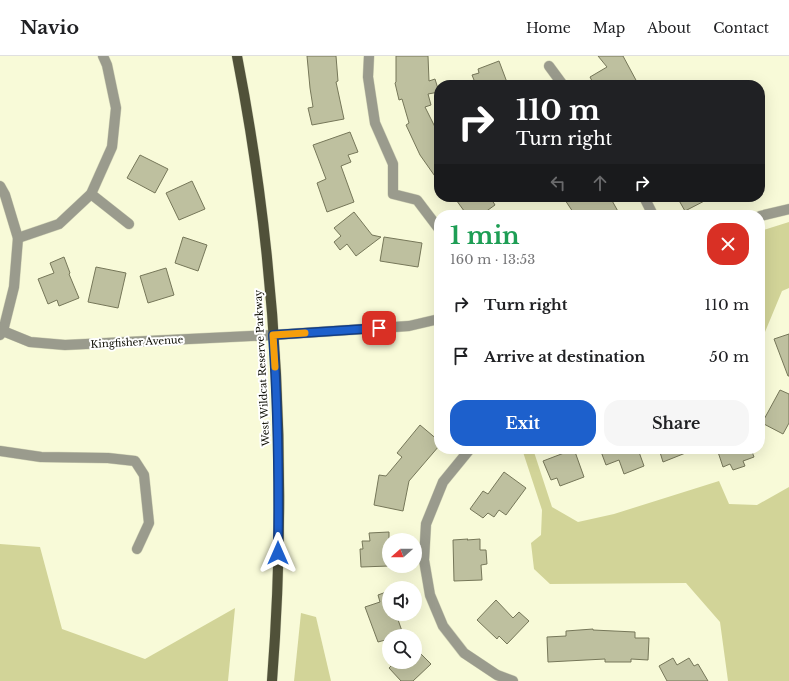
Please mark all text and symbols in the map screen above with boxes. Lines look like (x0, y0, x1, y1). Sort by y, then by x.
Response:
text: Navio (20, 16, 79, 39)
text: Home (526, 19, 571, 37)
text: Map (593, 19, 625, 37)
text: About (647, 19, 691, 37)
text: Contact (713, 19, 769, 37)
text: 110 m (516, 93, 600, 128)
icon: right (450, 96, 502, 148)
text: Turn right (516, 128, 612, 150)
icon: left (547, 172, 569, 194)
icon: ahead (589, 172, 611, 194)
icon: right (631, 172, 653, 194)
text: 1 min (450, 221, 520, 250)
button: close (707, 223, 749, 265)
text: 160 m · 13:53 (450, 251, 535, 268)
street label: West Wildcat Reserve Parkway (251, 289, 273, 448)
icon: right (450, 293, 472, 315)
text: Turn right (484, 295, 567, 314)
text: 110 m (705, 295, 749, 314)
pin (362, 311, 396, 345)
icon: arrive (368, 317, 390, 339)
street label: Kingfisher Avenue (90, 333, 184, 351)
icon: arrive (450, 345, 472, 367)
text: Arrive at destination (484, 347, 645, 366)
text: 50 m (709, 347, 749, 366)
button: Exit (450, 400, 596, 446)
button: Share (604, 400, 749, 446)
position arrow (257, 532, 299, 574)
north arrow (382, 533, 422, 573)
map controls (382, 533, 422, 669)
button: sound (382, 581, 422, 621)
button: search (382, 629, 422, 669)

